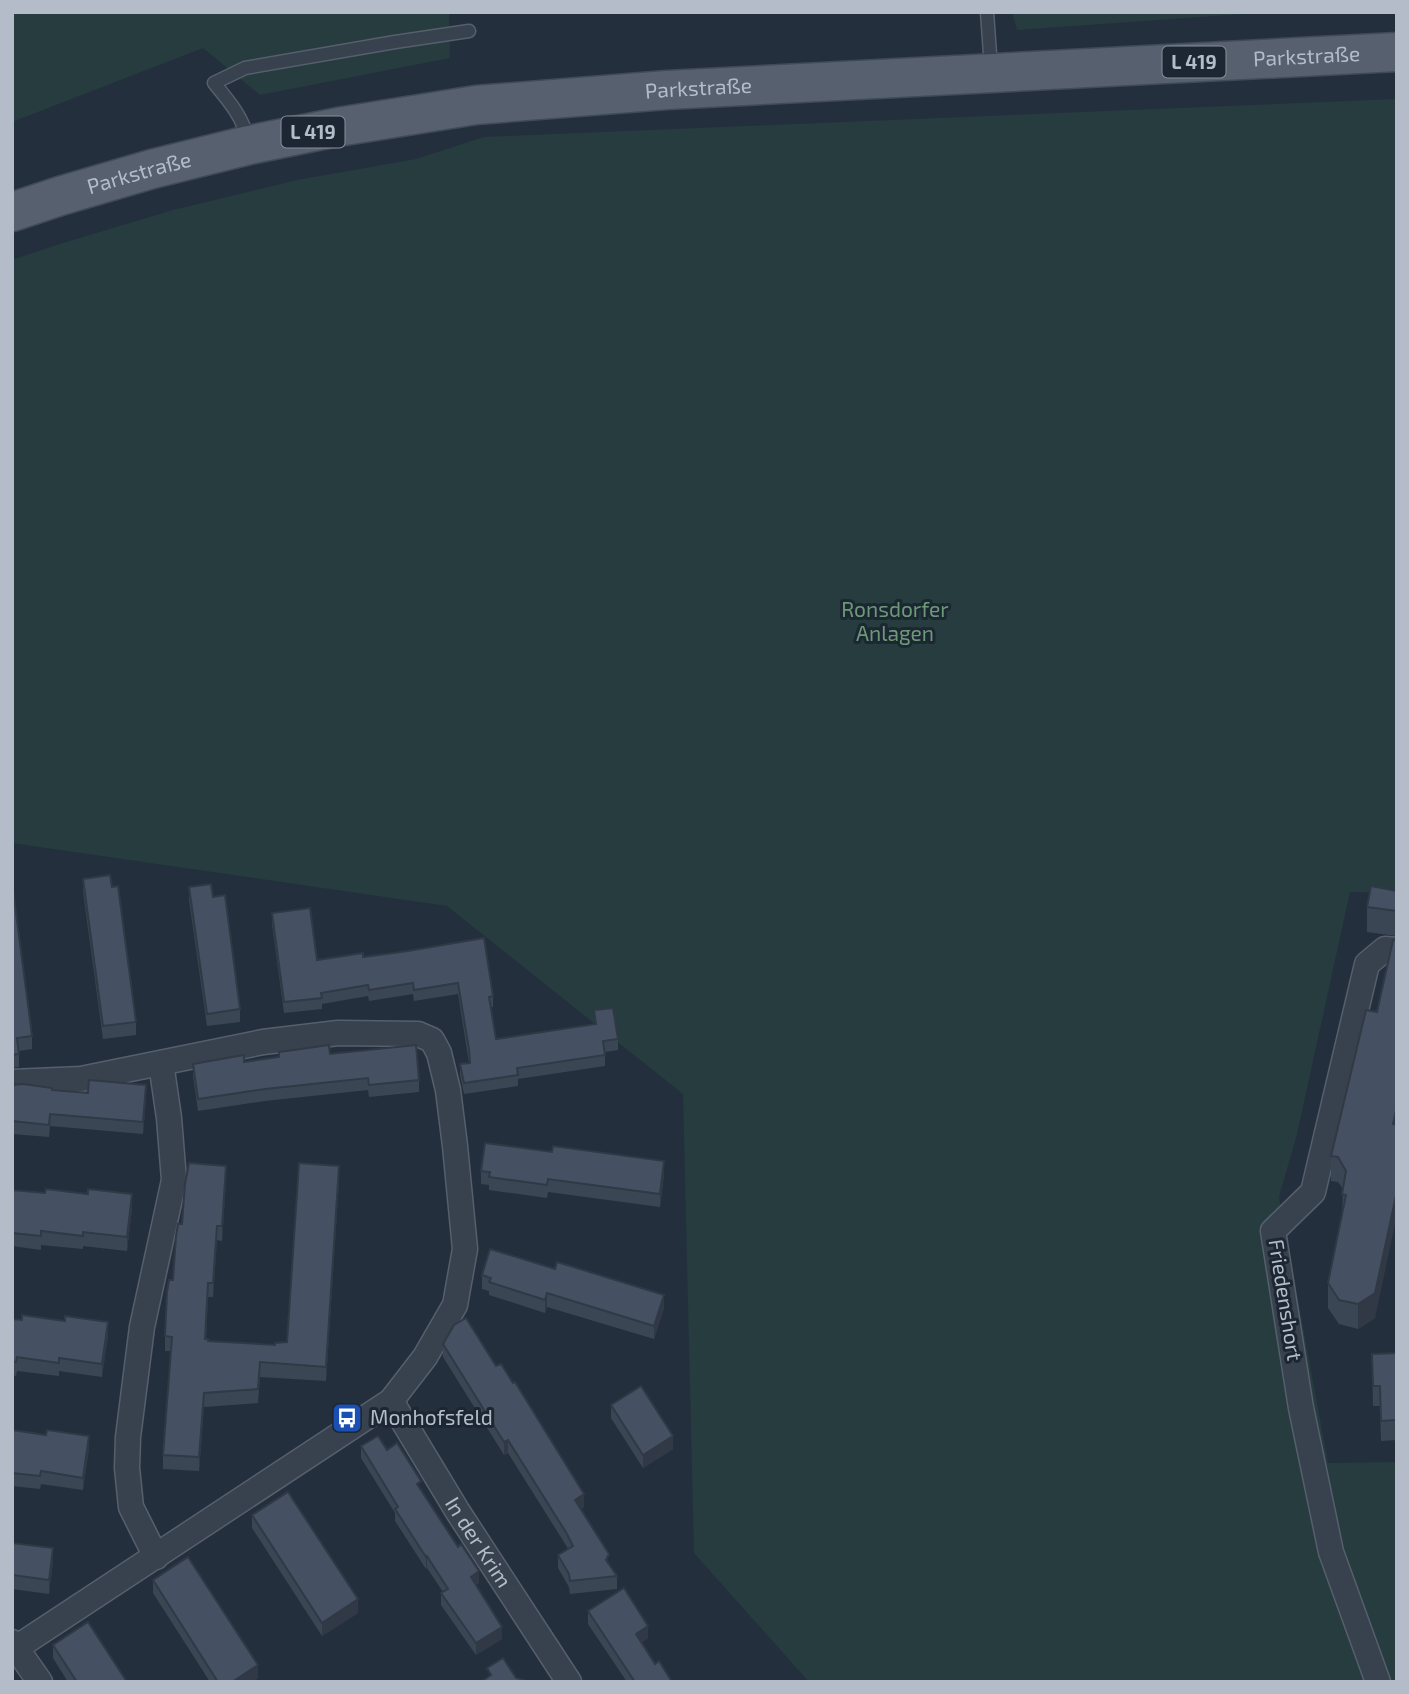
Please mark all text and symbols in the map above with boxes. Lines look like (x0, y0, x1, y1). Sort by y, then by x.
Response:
street label: Parkstraße (1252, 40, 1361, 70)
road number: L 419 (1162, 46, 1226, 78)
street label: Parkstraße (644, 72, 752, 103)
road number: L 419 (282, 116, 344, 148)
street label: Parkstraße (84, 146, 194, 198)
park label: Ronsdorfer Anlagen (841, 596, 949, 645)
street label: Friedenshort (1265, 1237, 1308, 1362)
bus stop icon: Monhofsfeld (330, 1401, 364, 1435)
place label: Monhofsfeld (370, 1404, 493, 1429)
street label: In der Krim (441, 1492, 518, 1592)

